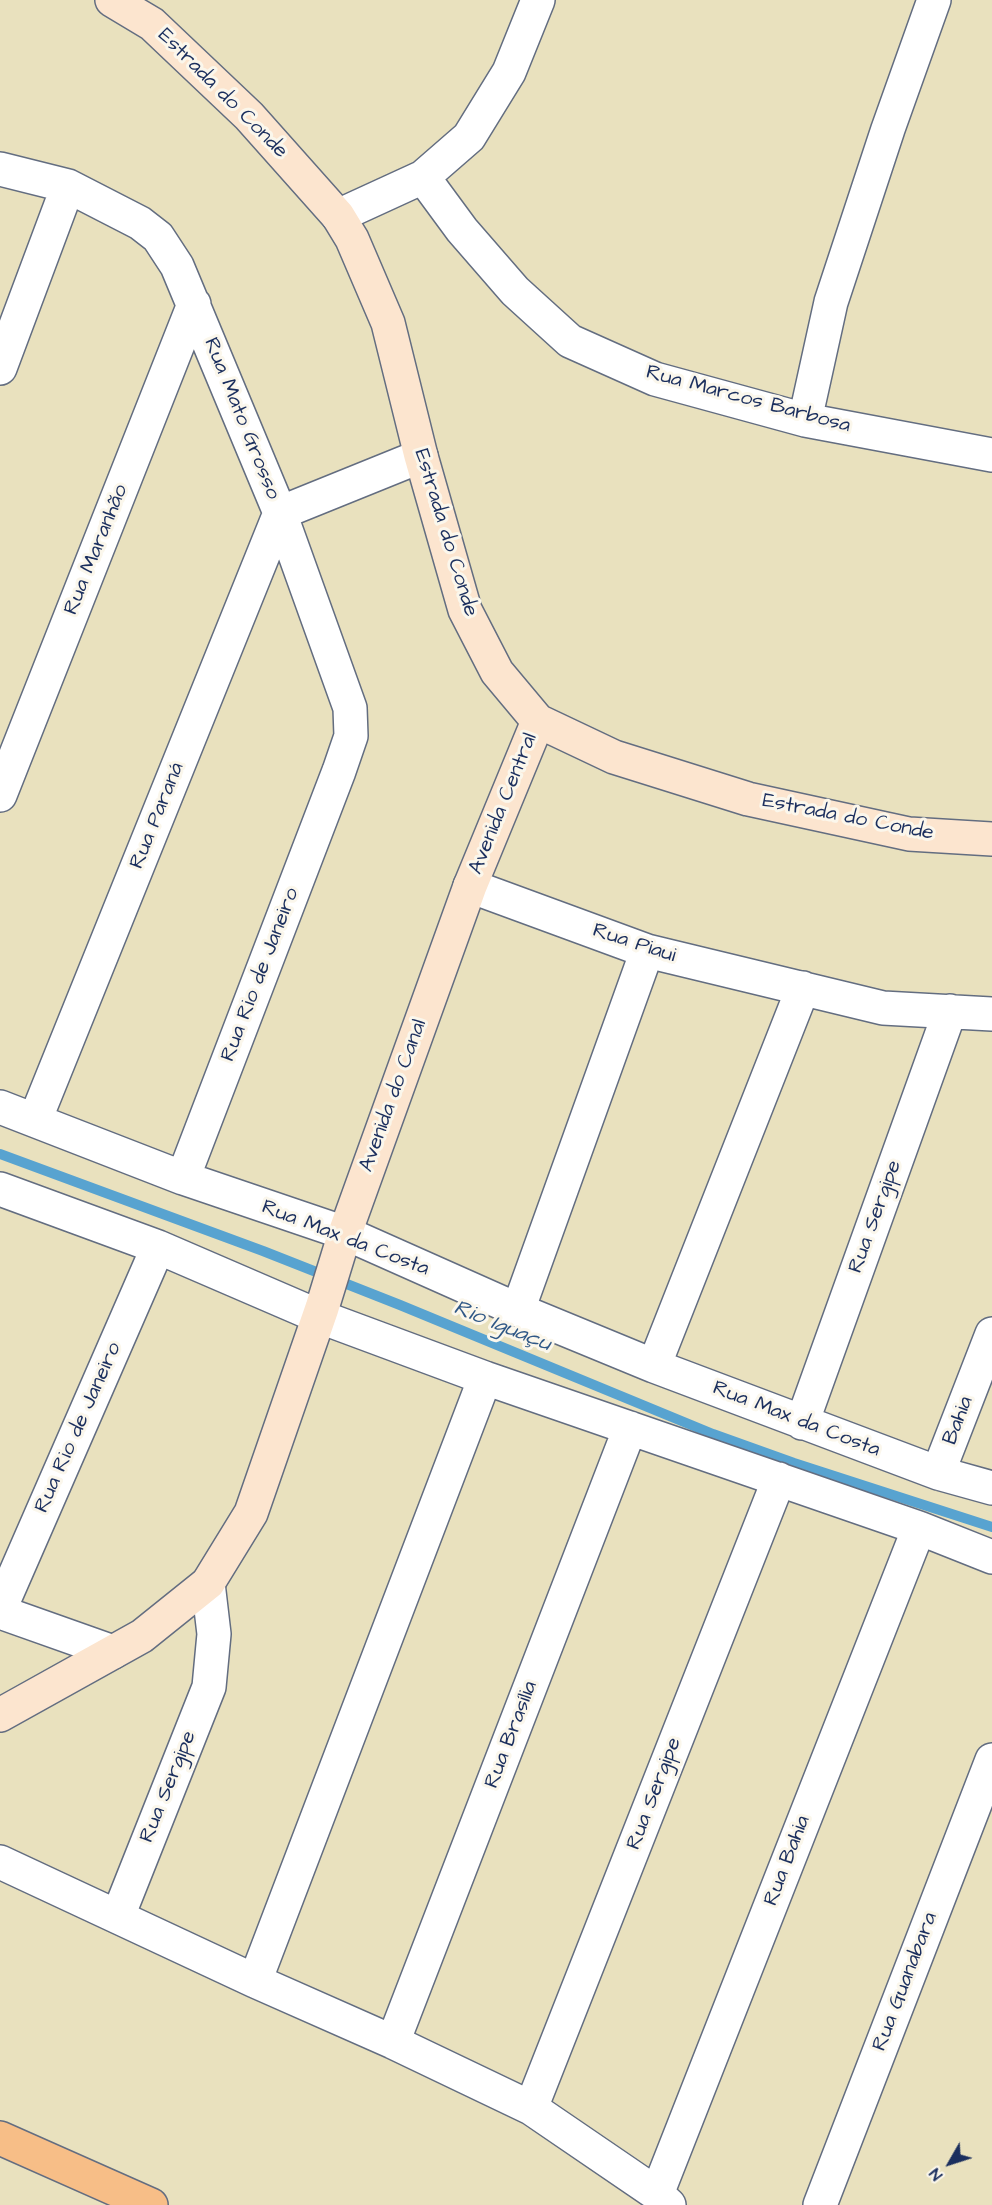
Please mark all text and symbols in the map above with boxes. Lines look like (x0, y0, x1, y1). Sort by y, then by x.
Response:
street label: Estrada do Conde (152, 24, 292, 164)
street label: Rua Mato Grosso (197, 334, 285, 504)
street label: Rua Marcos Barbosa (643, 361, 853, 439)
street label: Estrada do Conde (408, 446, 482, 620)
street label: Rua Maranhão (59, 481, 135, 619)
street label: Avenida Central (464, 730, 544, 878)
street label: Rua Paraná (125, 759, 191, 873)
street label: Estrada do Conde (760, 789, 936, 847)
street label: Rua Rio de Janeiro (216, 885, 306, 1065)
street label: Rua Piaui (589, 919, 679, 969)
street label: Avenida do Canal (355, 1016, 433, 1176)
street label: Rua Sergipe (844, 1157, 908, 1277)
street label: Rua Max da Costa (258, 1195, 432, 1283)
water label: Rio Iguaçu (450, 1296, 554, 1358)
street label: Rua Rio de Janeiro (30, 1339, 128, 1517)
street label: Rua Max da Costa (709, 1376, 883, 1464)
street label: Bahia (938, 1393, 980, 1449)
street label: Rua Brasília (480, 1678, 544, 1792)
street label: Rua Sergipe (135, 1727, 203, 1847)
street label: Rua Sergipe (622, 1734, 688, 1854)
street label: Rua Bahia (759, 1812, 817, 1910)
street label: Rua Guanabara (868, 1909, 944, 2055)
north arrow (920, 2133, 980, 2193)
text: N (924, 2164, 948, 2185)

